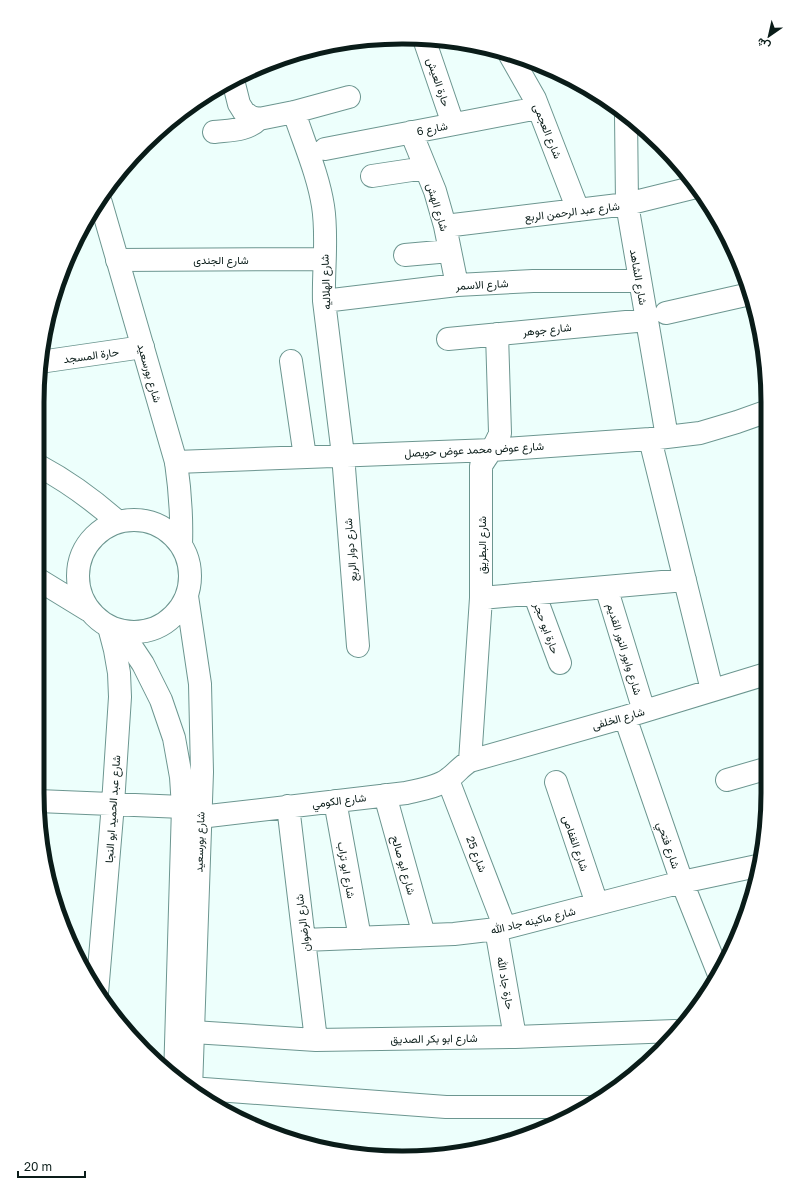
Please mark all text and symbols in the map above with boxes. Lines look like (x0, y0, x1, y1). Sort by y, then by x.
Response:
north arrow (749, 16, 789, 56)
text: ش (754, 35, 773, 54)
street label: حارة العيش (424, 56, 453, 108)
street label: شارع العجمى (529, 102, 565, 161)
street label: شارع 6 (415, 119, 449, 139)
street label: شارع الهش (423, 181, 452, 234)
street label: شارع عبد الرحمن الربع (524, 199, 621, 225)
street label: شارع الشاهد (626, 248, 650, 306)
street label: شارع الجندى (193, 253, 249, 268)
street label: شارع الهلاليه (318, 254, 334, 310)
street label: شارع الاسمر (454, 276, 509, 294)
street label: شارع جوهر (521, 320, 573, 340)
street label: شارع بورسعيد (133, 342, 165, 405)
street label: حارة المسجد (63, 345, 120, 366)
street label: شارع عوض محمد عوض حويصل (404, 439, 545, 461)
street label: شارع البطريق (475, 516, 490, 574)
street label: شارع دوار الربع (341, 517, 361, 582)
street label: حارة ابو حجر (530, 600, 562, 656)
street label: شارع وابور النور القديم (603, 602, 645, 697)
street label: شارع الخلفى (590, 704, 647, 734)
street label: شارع عبد الحميد ابو النجا (102, 754, 124, 864)
street label: شارع الكومي (311, 790, 368, 814)
street label: شارع بورسعيد (191, 811, 209, 873)
street label: شارع القفاص (558, 813, 592, 874)
street label: شارع فتحي (651, 820, 683, 872)
street label: شارع ابو صالح (387, 834, 419, 897)
street label: شارع 25 (462, 834, 490, 875)
street label: شارع ابو تراب (334, 841, 358, 900)
street label: شارع الرضوان (292, 893, 314, 953)
street label: شارع ماكينه جاد الله (489, 904, 577, 938)
street label: حارة جاد الله (494, 956, 517, 1010)
street label: شارع ابو بكر الصديق (390, 1031, 478, 1047)
scale bar (18, 1153, 85, 1179)
text: 20 m (24, 1159, 52, 1174)

